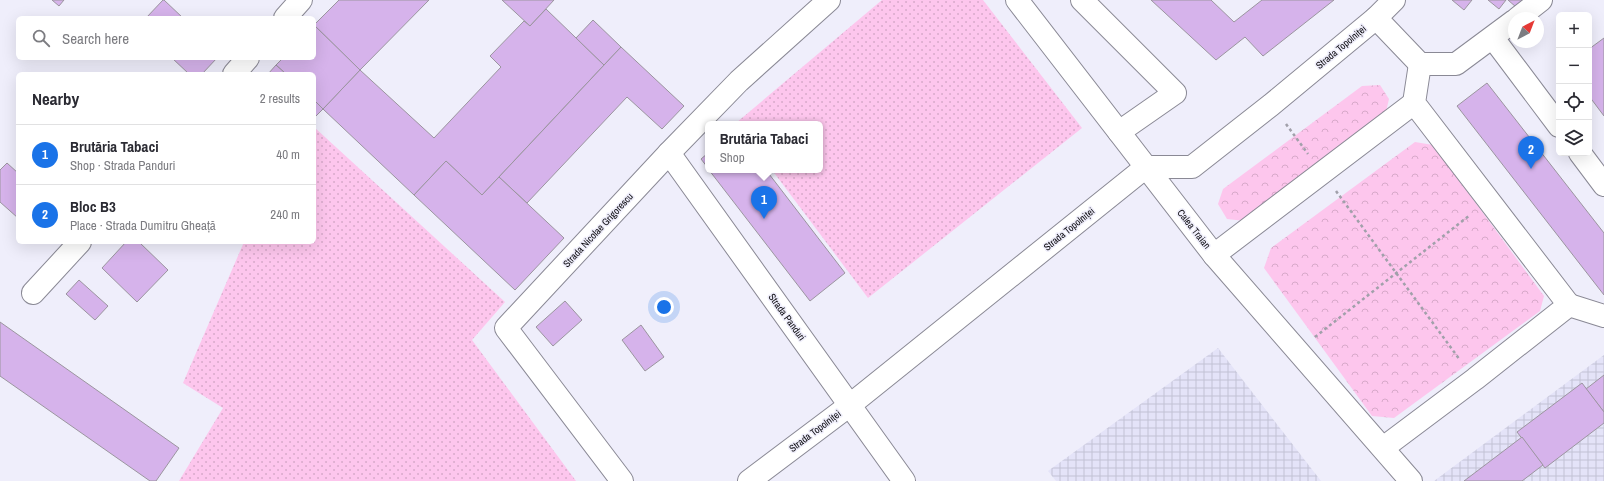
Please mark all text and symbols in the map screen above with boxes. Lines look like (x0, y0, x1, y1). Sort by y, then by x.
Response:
north arrow (1508, 12, 1544, 48)
map controls (1556, 12, 1592, 156)
button: + (1556, 12, 1592, 48)
search box (16, 16, 316, 60)
street label: Strada Topolniței (1313, 22, 1369, 72)
icon: search (30, 27, 52, 49)
text: Search here (62, 28, 129, 49)
button: − (1556, 48, 1592, 84)
button: locate (1556, 84, 1592, 120)
text: Nearby (32, 87, 79, 110)
text: 2 results (260, 90, 300, 107)
button: layers (1556, 120, 1592, 156)
popup (705, 121, 823, 173)
text: Brutăria Tabaci (720, 128, 808, 149)
text: Brutăria Tabaci (70, 136, 159, 157)
pin: 2 (1518, 136, 1544, 169)
text: 1 (42, 146, 48, 163)
text: 40 m (276, 146, 300, 163)
text: Shop (720, 149, 745, 166)
text: Shop · Strada Panduri (70, 157, 176, 174)
pin: 1 (751, 186, 777, 219)
street label: Strada Nicolae Grigorescu (560, 190, 636, 270)
text: Bloc B3 (70, 196, 116, 217)
street label: Strada Topolniței (1041, 204, 1097, 254)
text: 2 (42, 206, 48, 223)
text: 240 m (270, 206, 300, 223)
street label: Calea Traian (1174, 206, 1214, 252)
text: Place · Strada Dumitru Gheață (70, 217, 216, 234)
street label: Strada Panduri (766, 291, 808, 343)
your location (654, 297, 674, 317)
street label: Strada Topolniței (786, 407, 844, 455)

